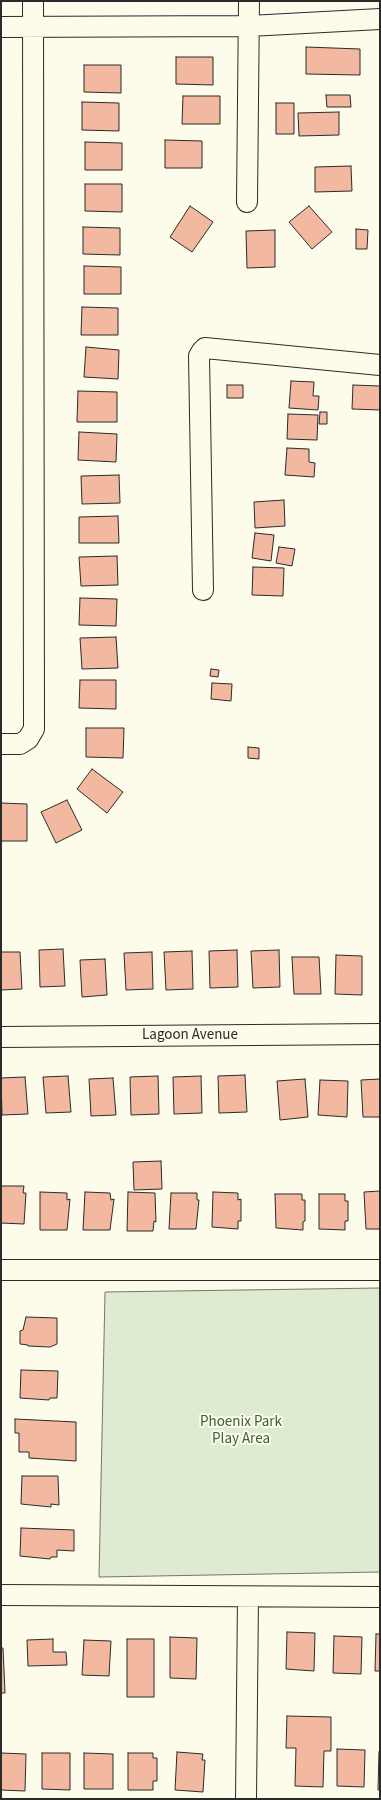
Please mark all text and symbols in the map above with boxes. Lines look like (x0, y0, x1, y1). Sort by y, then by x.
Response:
street label: Lagoon Avenue (142, 1027, 238, 1045)
park label: Phoenix Park Play Area (200, 1414, 282, 1449)

